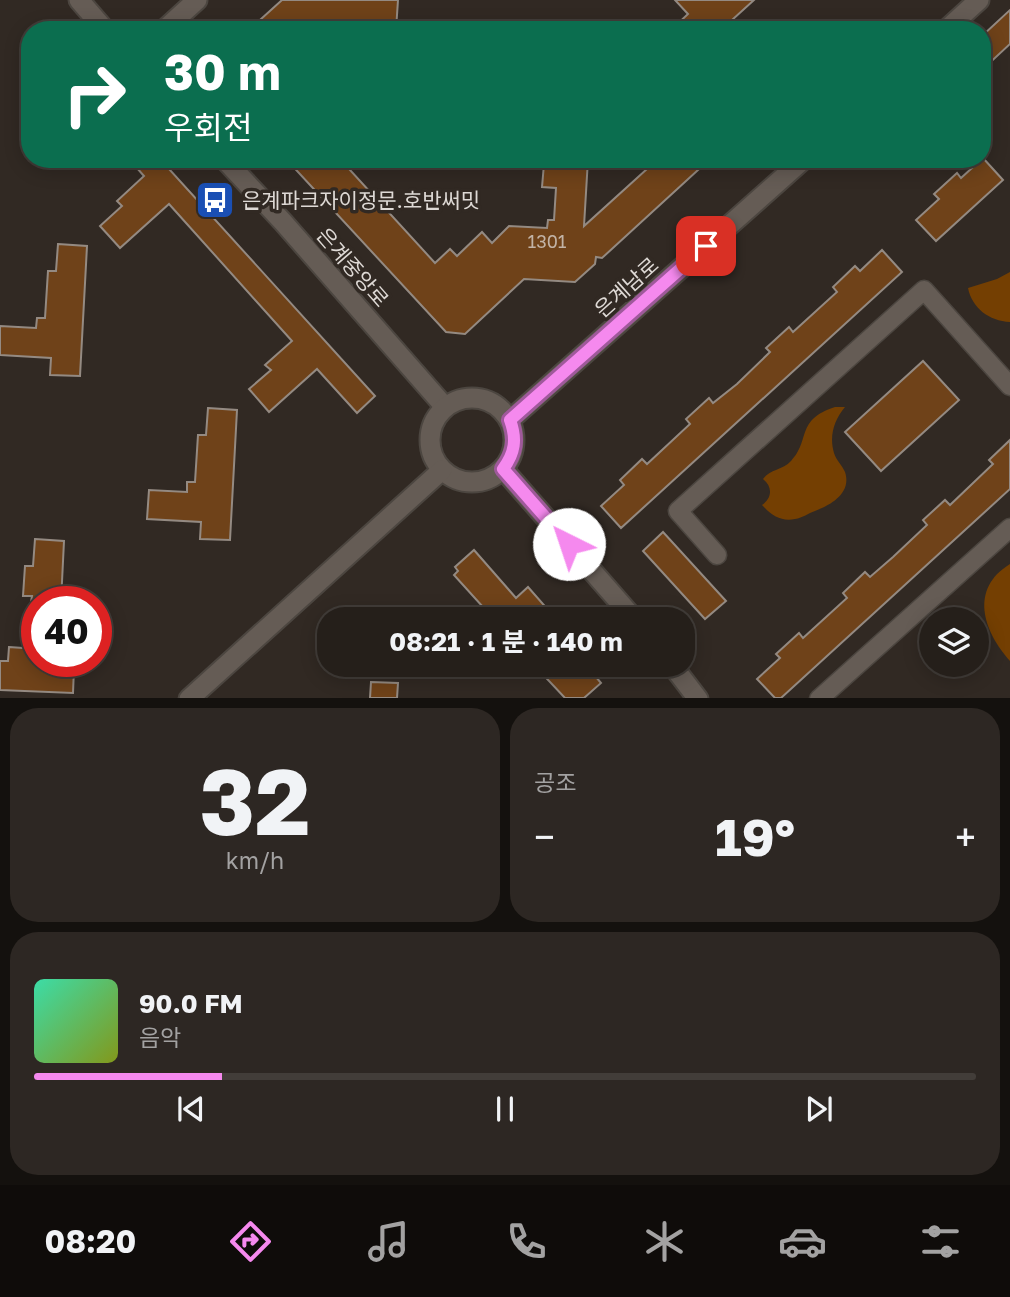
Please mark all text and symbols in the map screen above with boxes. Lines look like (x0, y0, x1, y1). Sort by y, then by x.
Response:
text: 30 m (164, 42, 281, 101)
icon: right (49, 49, 140, 140)
text: 우회전 (164, 108, 252, 146)
bus stop icon: 은계파크자이정문.호반써밋 (194, 179, 236, 221)
place label: 은계파크자이정문.호반써밋 (242, 187, 480, 213)
pin (676, 216, 736, 276)
street label: 은계중앙로 (311, 222, 395, 312)
icon: arrive (687, 227, 725, 265)
house number: 1301 (527, 230, 567, 252)
street label: 은계남로 (589, 251, 663, 323)
position arrow (532, 507, 606, 581)
speed limit sign: 40 (21, 586, 112, 677)
map controls (919, 607, 989, 677)
button: layers (919, 607, 989, 677)
text: 08:21 · 1 분 · 140 m (389, 626, 623, 657)
text: 32 (199, 746, 311, 855)
text: 공조 (534, 768, 576, 796)
text: 19° (715, 805, 795, 867)
text: − (534, 814, 555, 859)
text: + (955, 814, 976, 859)
text: km/h (226, 846, 284, 874)
text: 90.0 FM (139, 988, 243, 1019)
text: 음악 (139, 1023, 181, 1051)
icon: previous (172, 1090, 210, 1128)
icon: pause (486, 1090, 524, 1128)
icon: next (800, 1090, 838, 1128)
icon: directions (226, 1217, 275, 1266)
icon: music (364, 1217, 413, 1266)
icon: phone (502, 1217, 551, 1266)
icon: climate (640, 1217, 689, 1266)
icon: car (778, 1217, 827, 1266)
icon: filters (916, 1217, 965, 1266)
text: 08:20 (45, 1222, 136, 1260)

